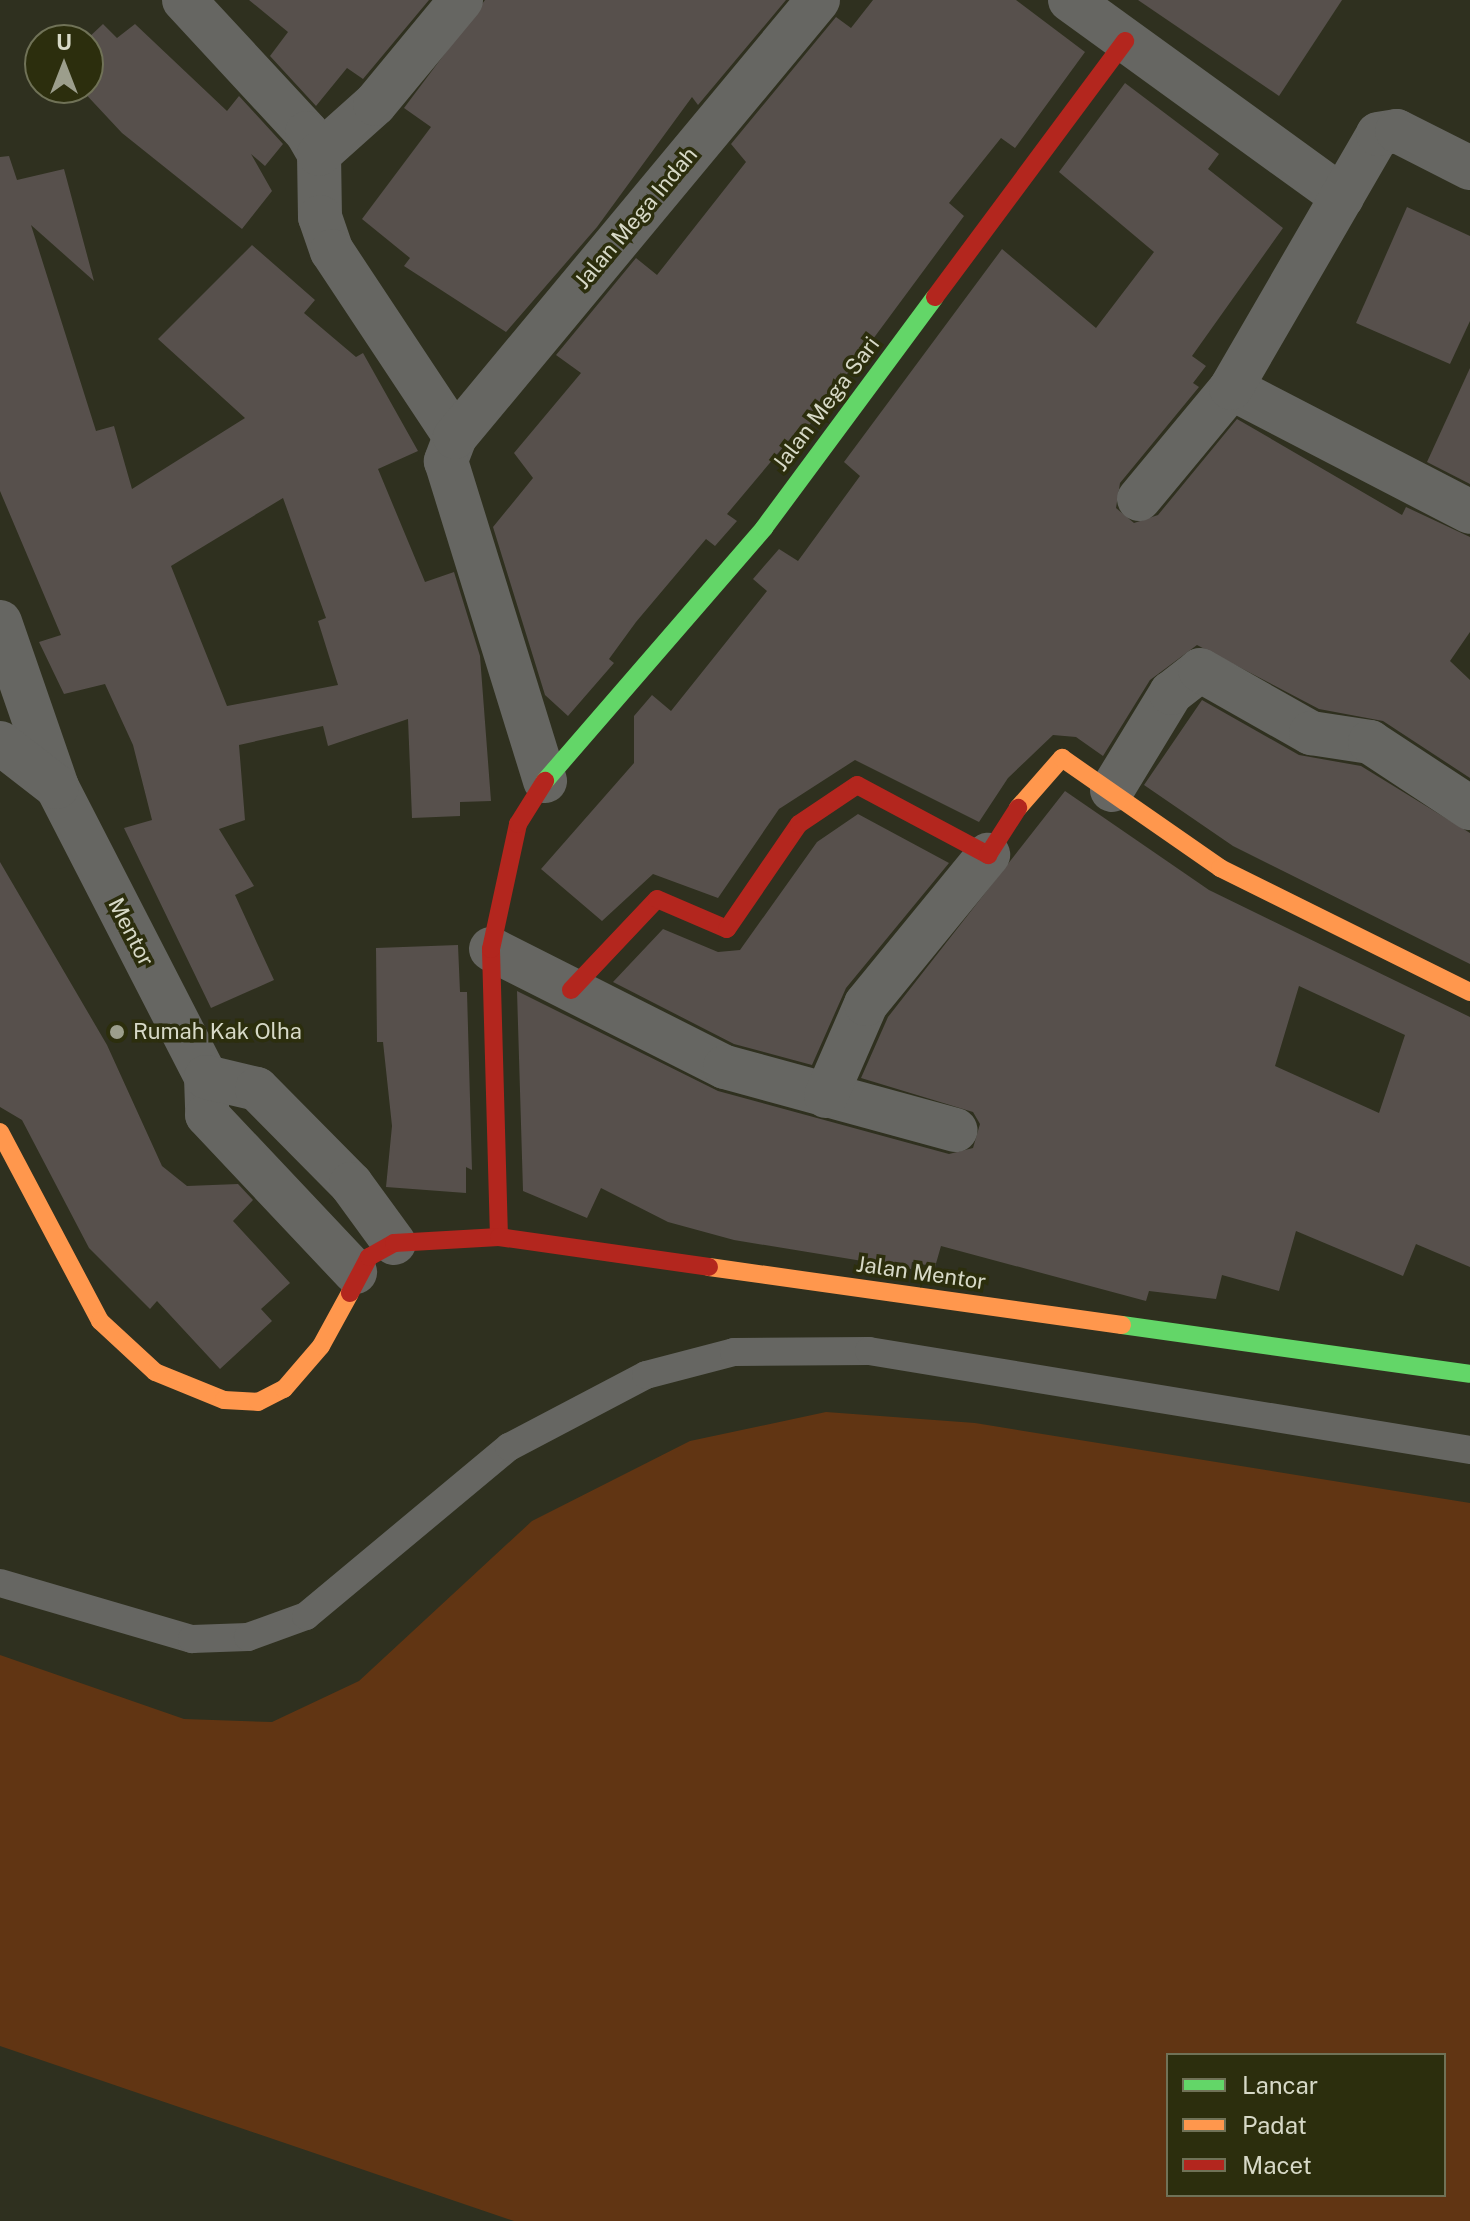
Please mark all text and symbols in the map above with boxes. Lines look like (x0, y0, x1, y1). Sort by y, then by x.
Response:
north arrow (24, 24, 104, 104)
text: U (56, 29, 72, 55)
street label: Jalan Mega Indah (569, 142, 703, 294)
street label: Jalan Mega Sari (767, 332, 885, 476)
street label: Mentor (103, 893, 159, 971)
place label: Rumah Kak Olha (133, 1019, 302, 1045)
marker: Rumah Kak Olha (108, 1023, 126, 1041)
street label: Jalan Mentor (854, 1251, 988, 1295)
legend (1166, 2053, 1446, 2197)
text: Lancar (1242, 2071, 1318, 2099)
text: Padat (1242, 2111, 1307, 2139)
text: Macet (1242, 2151, 1312, 2179)

